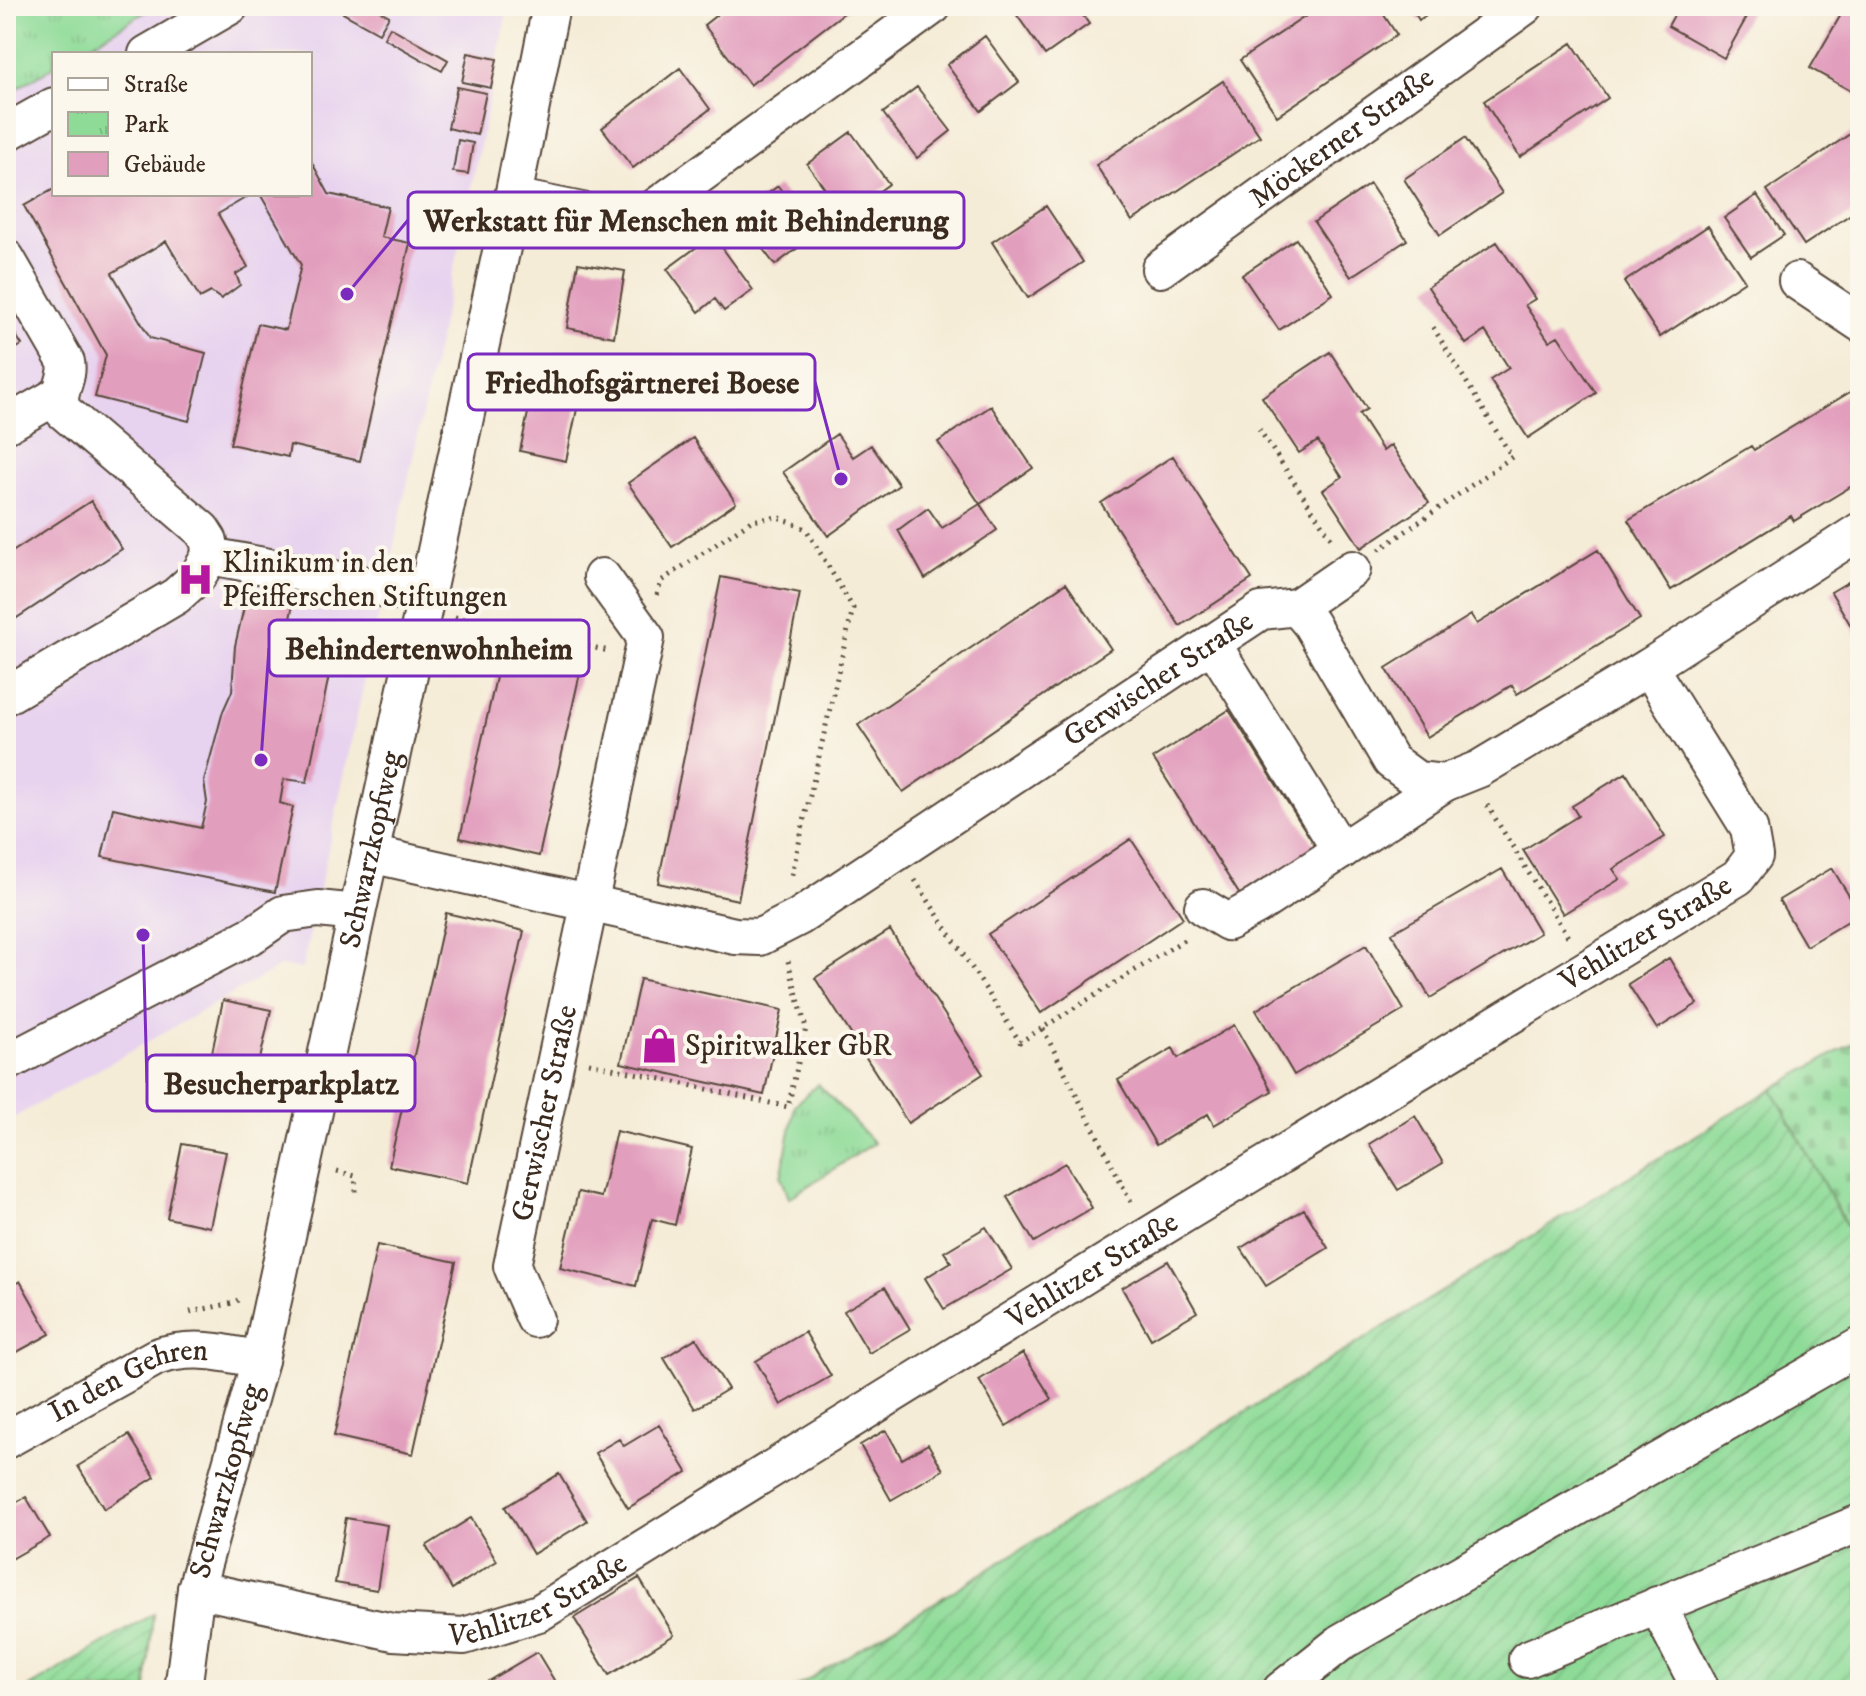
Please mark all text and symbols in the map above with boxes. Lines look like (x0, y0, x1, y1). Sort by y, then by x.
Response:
legend (52, 52, 312, 196)
street label: Möckerner Straße (1242, 59, 1441, 217)
text: Straße (124, 70, 188, 100)
text: Park (124, 110, 169, 140)
text: Gebäude (124, 150, 206, 180)
callout: Werkstatt für Menschen mit Behinderung (408, 192, 964, 248)
text: Werkstatt für Menschen mit Behinderung (423, 202, 950, 242)
callout: Friedhofsgärtnerei Boese (468, 354, 815, 410)
text: Friedhofsgärtnerei Boese (485, 364, 799, 404)
place label: Klinikum in den Pfeifferschen Stiftungen (222, 545, 508, 616)
hospital icon: Klinikum in den Pfeifferschen Stiftungen (177, 561, 215, 599)
street label: Gerwischer Straße (1056, 603, 1260, 755)
callout: Behindertenwohnheim (269, 620, 589, 676)
text: Behindertenwohnheim (285, 630, 573, 670)
street label: Schwarzkopfweg (332, 747, 411, 951)
street label: Vehlitzer Straße (1552, 867, 1738, 1000)
street label: Gerwischer Straße (504, 1002, 586, 1225)
shop icon: Spiritwalker GbR (640, 1027, 678, 1065)
place label: Spiritwalker GbR (685, 1028, 892, 1065)
callout: Besucherparkplatz (147, 1055, 415, 1111)
text: Besucherparkplatz (163, 1065, 399, 1105)
street label: Vehlitzer Straße (999, 1204, 1185, 1338)
street label: In den Gehren (42, 1332, 209, 1431)
street label: Schwarzkopfweg (181, 1379, 271, 1582)
street label: Vehlitzer Straße (446, 1545, 634, 1655)

